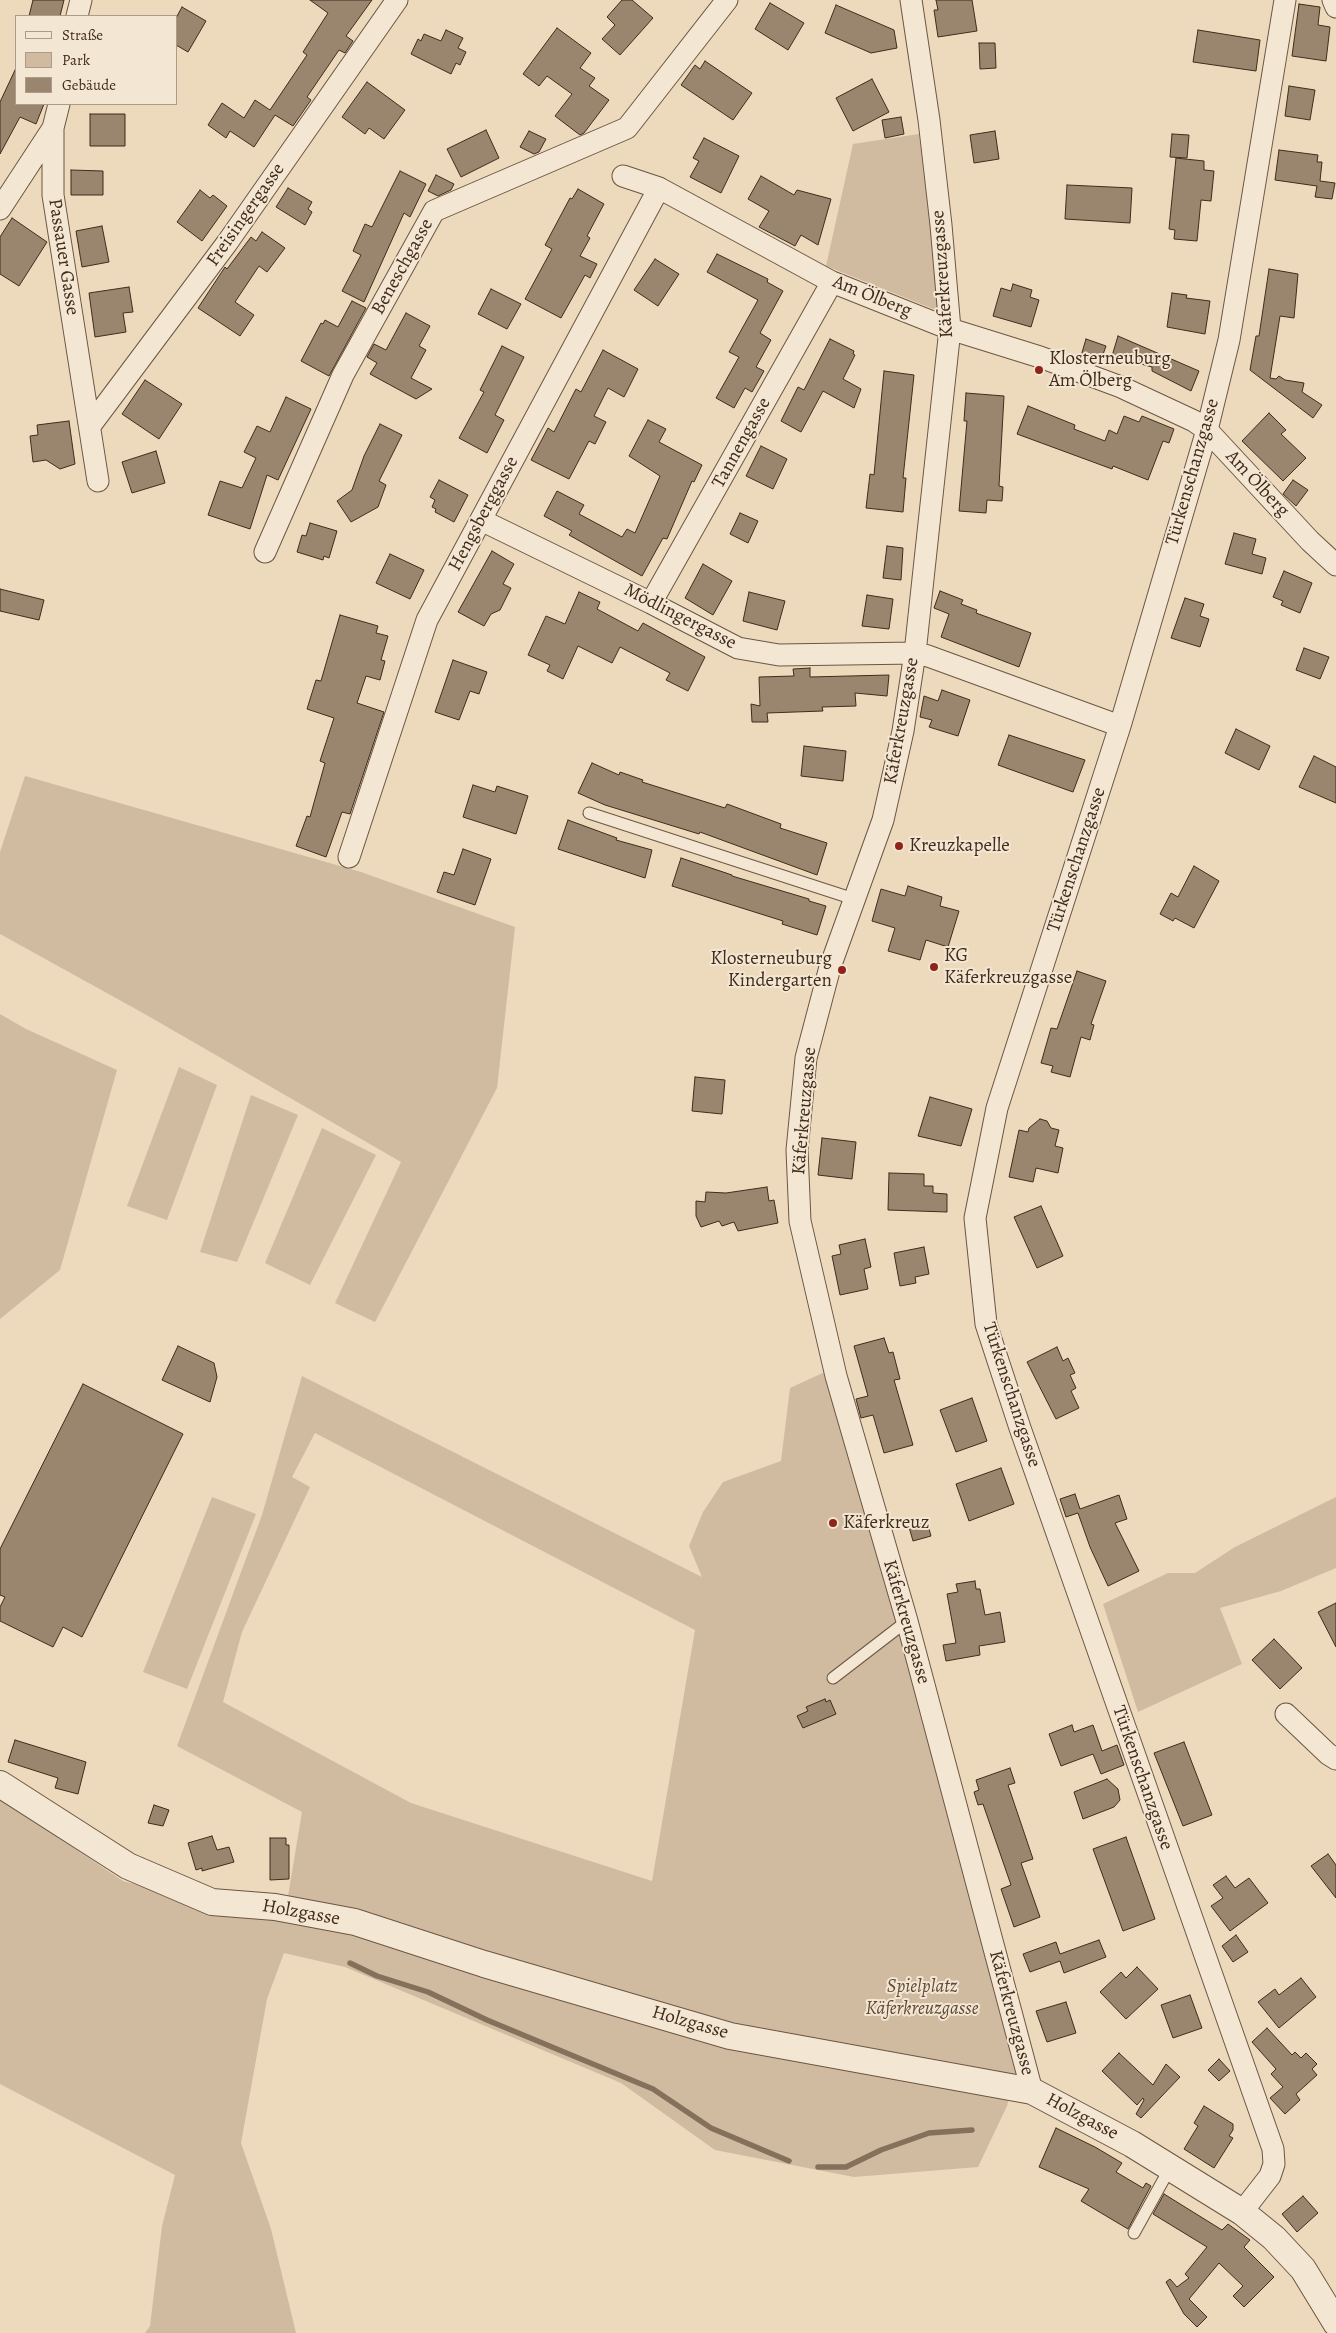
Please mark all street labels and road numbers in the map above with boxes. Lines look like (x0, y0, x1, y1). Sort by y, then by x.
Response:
street label: Freisingergasse (202, 159, 290, 271)
street label: Passauer Gasse (43, 197, 83, 317)
street label: Käferkreuzgasse (927, 209, 959, 339)
street label: Beneschgasse (367, 215, 439, 319)
street label: Am Ölberg (829, 271, 915, 323)
street label: Tannengasse (708, 394, 776, 492)
street label: Türkenschanzgasse (1161, 396, 1225, 548)
street label: Am Ölberg (1220, 446, 1294, 522)
street label: Hengsberggasse (444, 453, 524, 575)
street label: Mödlingergasse (620, 579, 740, 655)
street label: Käferkreuzgasse (880, 656, 924, 786)
street label: Türkenschanzgasse (1043, 785, 1111, 935)
street label: Käferkreuzgasse (788, 1046, 822, 1176)
street label: Türkenschanzgasse (977, 1320, 1045, 1470)
street label: Käferkreuzgasse (877, 1557, 935, 1687)
street label: Türkenschanzgasse (1107, 1703, 1177, 1853)
street label: Holzgasse (260, 1895, 342, 1931)
street label: Käferkreuzgasse (983, 1948, 1039, 2078)
street label: Holzgasse (649, 2001, 731, 2045)
street label: Holzgasse (1042, 2088, 1122, 2146)

